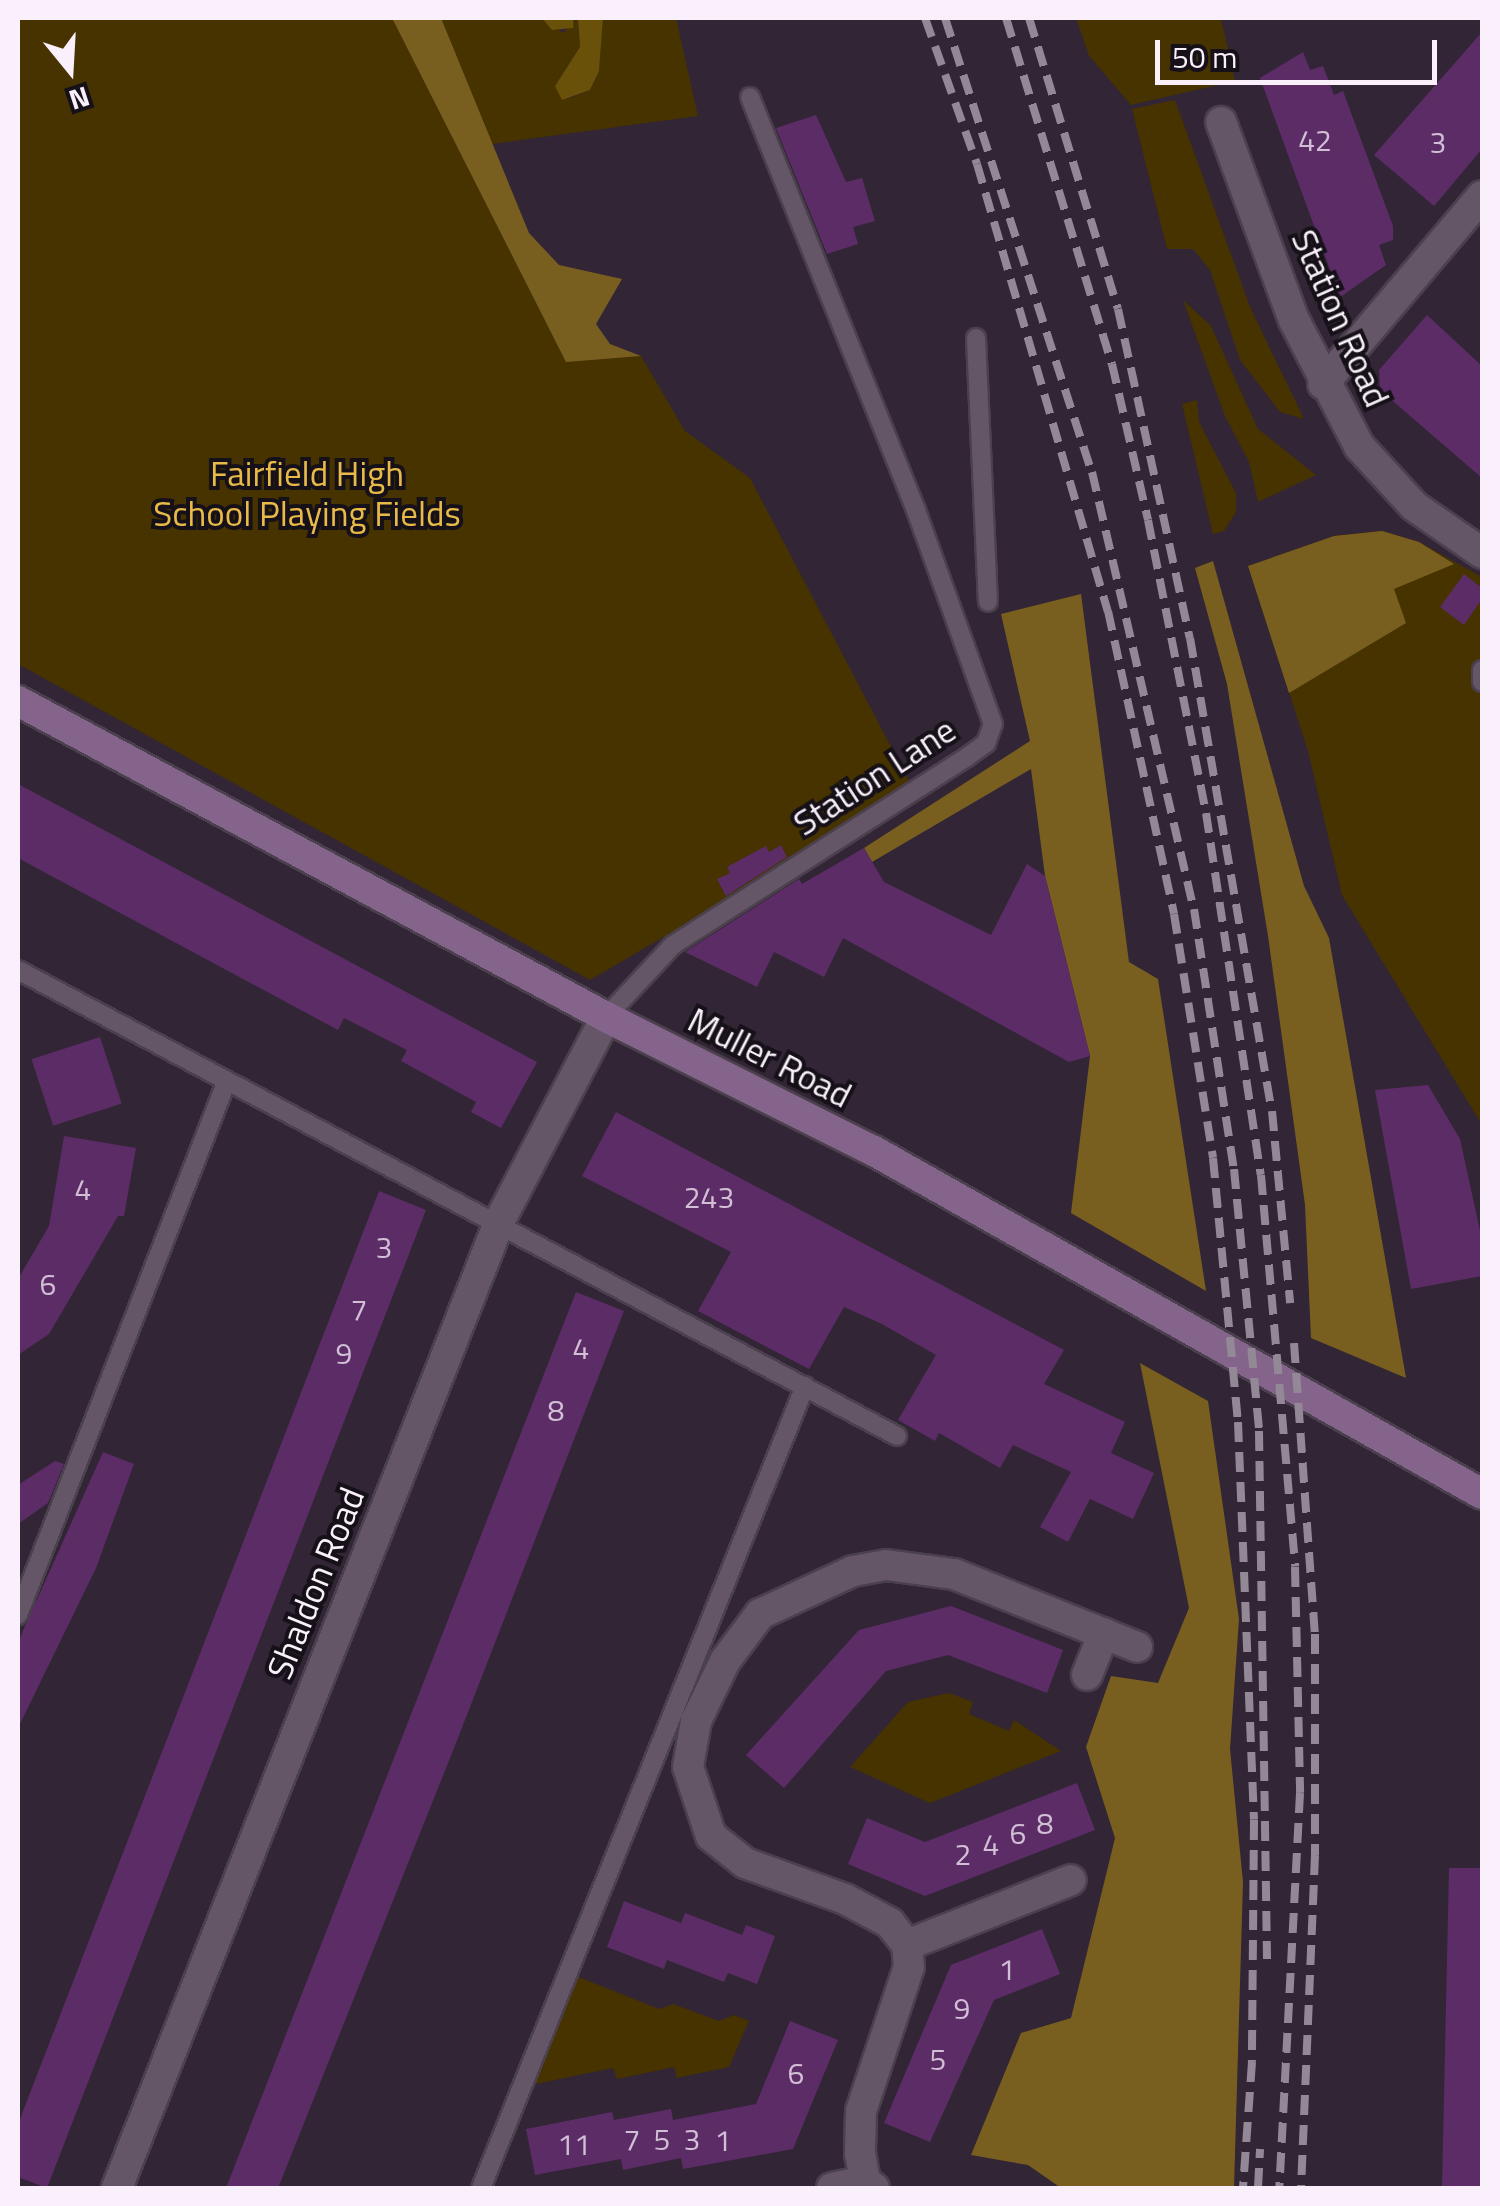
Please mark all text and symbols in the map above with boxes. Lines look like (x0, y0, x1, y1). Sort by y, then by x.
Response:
north arrow (20, 20, 120, 120)
scale bar (1160, 20, 1442, 82)
text: 50 m (1172, 34, 1237, 80)
text: N (64, 76, 95, 122)
house number: 42 (1298, 122, 1332, 158)
house number: 3 (1430, 124, 1446, 160)
street label: Station Road (1283, 223, 1399, 413)
park label: Fairfield High School Playing Fields (153, 452, 461, 534)
street label: Station Lane (785, 708, 963, 844)
street label: Muller Road (681, 998, 859, 1116)
house number: 4 (75, 1171, 91, 1207)
house number: 243 (684, 1179, 734, 1215)
house number: 3 (376, 1229, 392, 1265)
house number: 6 (40, 1266, 56, 1302)
house number: 7 (351, 1291, 367, 1327)
house number: 4 (573, 1330, 589, 1366)
house number: 9 (336, 1335, 352, 1371)
house number: 8 (548, 1392, 564, 1428)
street label: Shaldon Road (258, 1481, 372, 1685)
house number: 8 (1037, 1805, 1053, 1841)
house number: 6 (1010, 1815, 1026, 1851)
house number: 4 (983, 1826, 999, 1862)
house number: 2 (955, 1836, 971, 1872)
house number: 1 (999, 1951, 1015, 1987)
house number: 9 (954, 1990, 970, 2026)
house number: 5 (930, 2041, 946, 2077)
house number: 6 (788, 2055, 804, 2091)
house number: 7 (624, 2121, 640, 2157)
house number: 5 (654, 2121, 670, 2157)
house number: 3 (684, 2121, 700, 2157)
house number: 1 (715, 2122, 731, 2158)
house number: 11 (557, 2126, 591, 2162)

